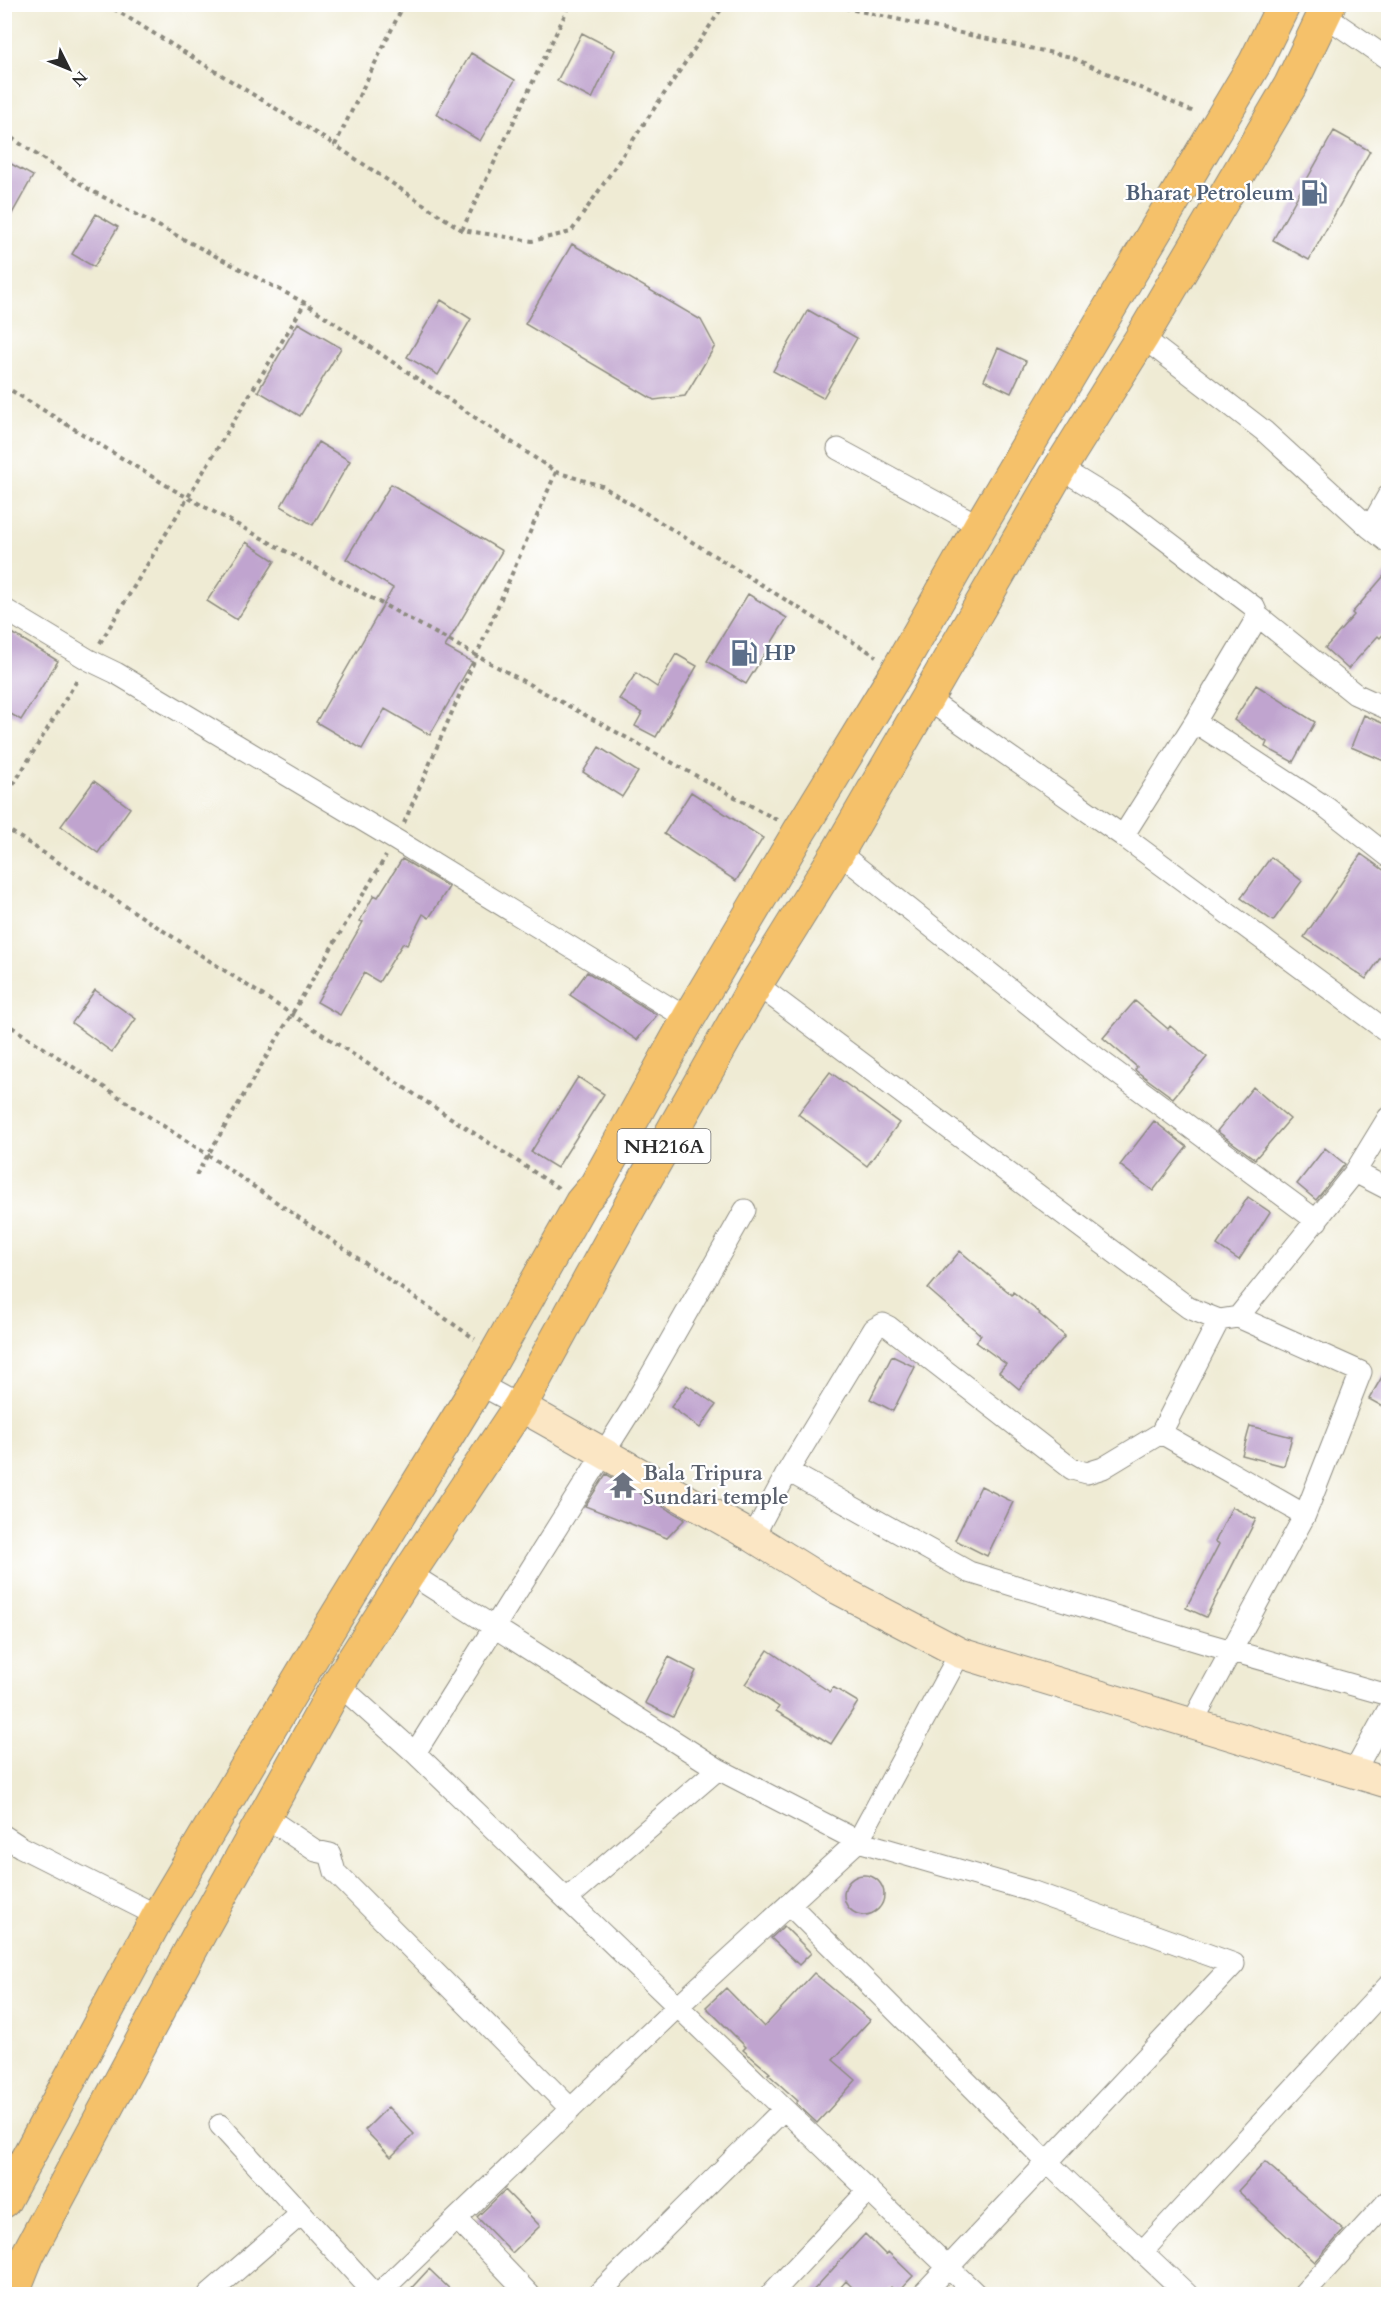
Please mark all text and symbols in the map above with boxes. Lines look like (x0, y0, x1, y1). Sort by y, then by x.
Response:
north arrow (39, 39, 99, 99)
text: N (66, 66, 92, 91)
fuel station icon: Bharat Petroleum (1299, 178, 1329, 208)
place label: Bharat Petroleum (1125, 179, 1295, 208)
fuel station icon: HP (729, 638, 759, 668)
place label: HP (764, 639, 796, 668)
road number: NH216A (618, 1129, 710, 1163)
place label: Bala Tripura Sundari temple (643, 1459, 789, 1512)
temple icon: Bala Tripura Sundari temple (608, 1470, 638, 1500)

